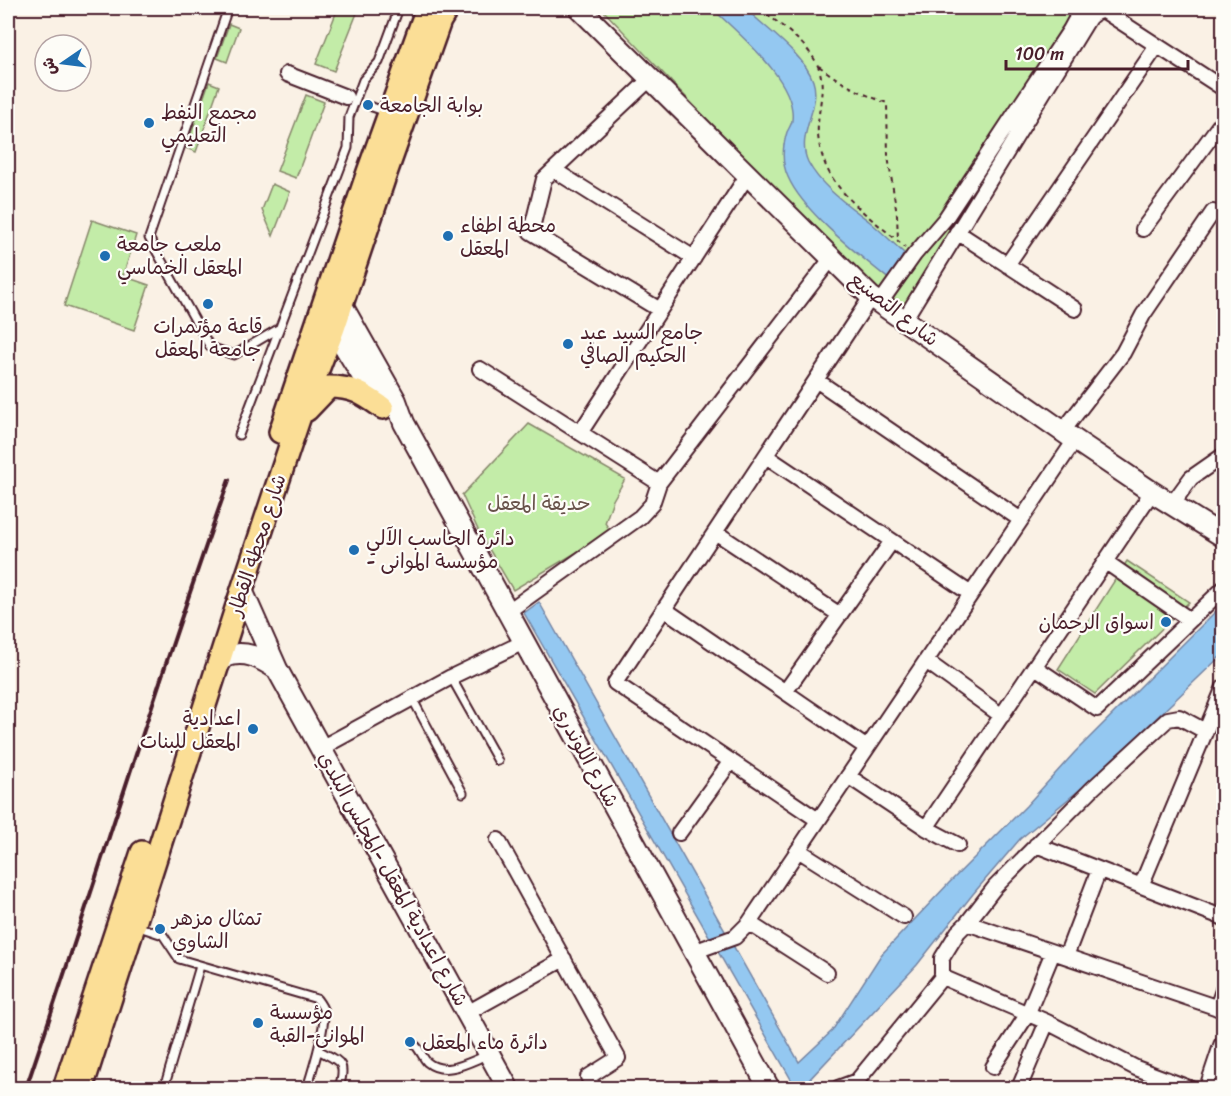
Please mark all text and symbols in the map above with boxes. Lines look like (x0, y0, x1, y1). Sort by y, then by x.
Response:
north arrow (33, 33, 93, 93)
scale bar (1006, 33, 1188, 71)
text: 100 m (1015, 38, 1064, 70)
text: ش (33, 54, 65, 79)
place label: بوابة الجامعة (380, 88, 483, 123)
place label: مجمع النفط التعليمي (161, 95, 257, 153)
marker: بوابة الجامعة (361, 98, 375, 112)
marker: مجمع النفط التعليمي (142, 116, 156, 130)
place label: محطة اطفاء المعقل (460, 208, 556, 266)
place label: ملعب جامعة المعقل الخماسي (117, 227, 242, 285)
marker: محطة اطفاء المعقل (441, 229, 455, 243)
marker: ملعب جامعة المعقل الخماسي (98, 249, 112, 263)
street label: شارع التصنيع (841, 262, 947, 356)
marker: قاعة مؤتمرات جامعة المعقل (201, 297, 215, 311)
place label: قاعة مؤتمرات جامعة المعقل (153, 309, 263, 367)
place label: جامع السيد عبد الحكيم الصافي (580, 315, 703, 373)
marker: جامع السيد عبد الحكيم الصافي (561, 337, 575, 351)
street label: شارع محطة القطار (217, 469, 296, 623)
park label: حديقة المعقل (487, 486, 591, 521)
place label: دائرة الحاسب الآلي - مؤسسة الموانى (366, 521, 515, 579)
marker: دائرة الحاسب الآلي - مؤسسة الموانى (347, 543, 361, 557)
place label: اسواق الرحمان (1038, 605, 1154, 640)
marker: اسواق الرحمان (1159, 615, 1173, 629)
street label: شارع اللوندري (543, 698, 629, 814)
place label: اعدادية المعقل للبنات (140, 701, 241, 759)
marker: اعدادية المعقل للبنات (246, 722, 260, 736)
street label: شارع اعدادية المعقل -المجلس البلدي (308, 745, 478, 1013)
place label: تمثال مزهر الشاوي (170, 901, 262, 959)
marker: تمثال مزهر الشاوي (153, 922, 167, 936)
place label: مؤسسة الموانئ-القبة (270, 995, 365, 1053)
marker: مؤسسة الموانئ-القبة (251, 1016, 265, 1030)
place label: دائرة ماء المعقل (422, 1025, 548, 1060)
marker: دائرة ماء المعقل (403, 1035, 417, 1049)

